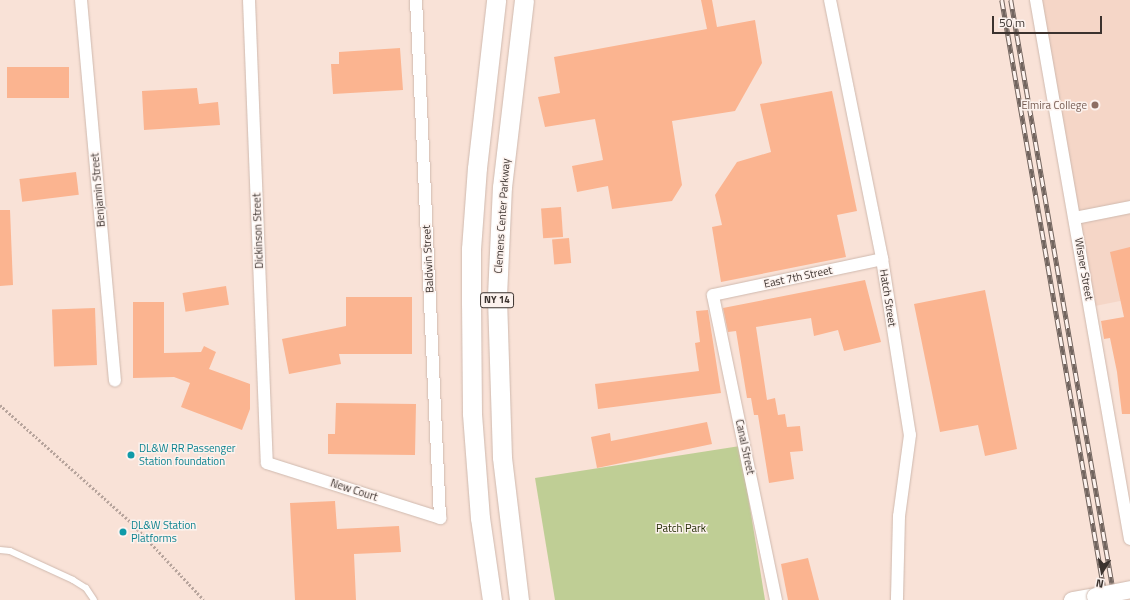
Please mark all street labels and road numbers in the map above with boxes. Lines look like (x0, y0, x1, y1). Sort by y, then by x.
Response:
street label: Benjamin Street (88, 152, 108, 228)
street label: Clemens Center Parkway (491, 158, 513, 274)
street label: Dickinson Street (250, 193, 266, 269)
street label: Baldwin Street (420, 225, 436, 293)
street label: Wisner Street (1072, 237, 1096, 301)
street label: East 7th Street (763, 263, 833, 291)
street label: Hatch Street (877, 268, 899, 328)
road number: NY 14 (480, 292, 514, 308)
street label: Canal Street (733, 418, 757, 476)
street label: New Court (329, 476, 379, 504)

